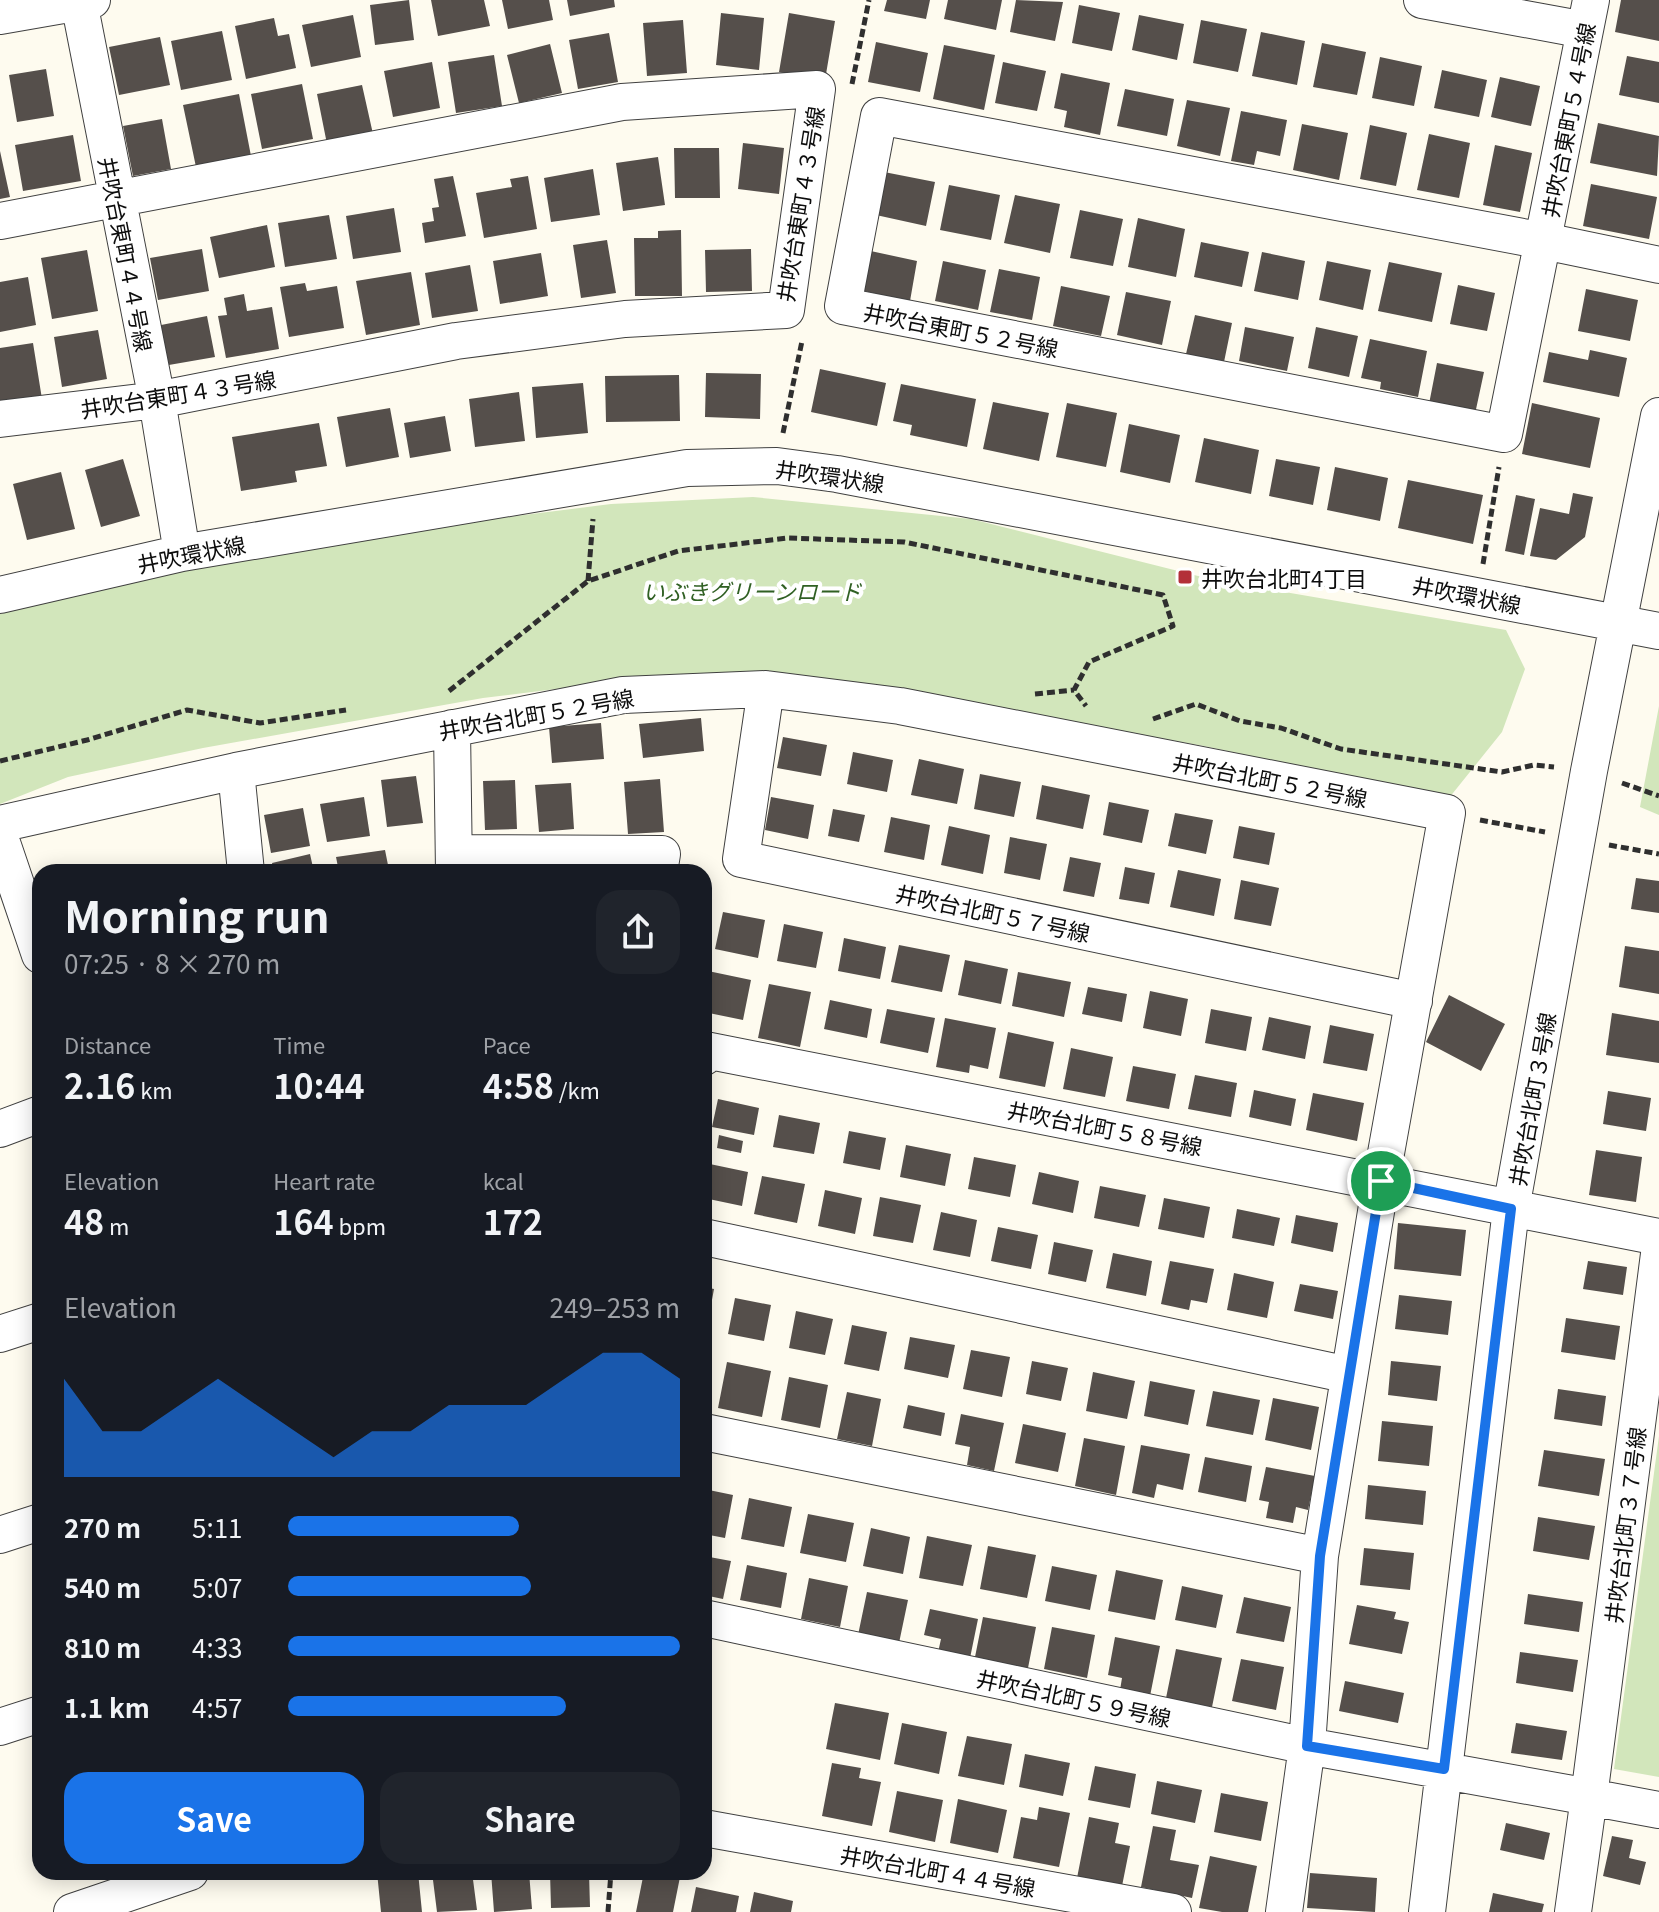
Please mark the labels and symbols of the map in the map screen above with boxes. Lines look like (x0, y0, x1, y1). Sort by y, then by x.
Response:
street label: 井吹台東町５４号線 (1532, 20, 1602, 220)
street label: 井吹台東町４３号線 (768, 104, 830, 304)
street label: 井吹台東町４４号線 (92, 154, 162, 354)
street label: 井吹台東町５２号線 (861, 294, 1061, 364)
street label: 井吹台東町４３号線 (78, 362, 278, 424)
street label: 井吹環状線 (773, 452, 887, 498)
street label: 井吹環状線 (134, 527, 248, 579)
place label: 井吹台北町4丁目 (1201, 561, 1367, 593)
marker: 井吹台北町4丁目 (1176, 568, 1194, 586)
street label: 井吹環状線 (1410, 568, 1524, 620)
park label: いぶきグリーンロード (643, 574, 862, 606)
street label: 井吹台北町５２号線 (436, 680, 636, 746)
street label: 井吹台北町５２号線 (1170, 744, 1370, 814)
street label: 井吹台北町５７号線 (893, 876, 1093, 948)
street label: 井吹台北町３号線 (1500, 1010, 1562, 1188)
street label: 井吹台北町５８号線 (1005, 1092, 1205, 1162)
pin (1347, 1147, 1415, 1215)
street label: 井吹台北町３７号線 (1596, 1425, 1652, 1625)
street label: 井吹台北町５９号線 (974, 1661, 1174, 1733)
street label: 井吹台北町４４号線 (838, 1837, 1038, 1903)

